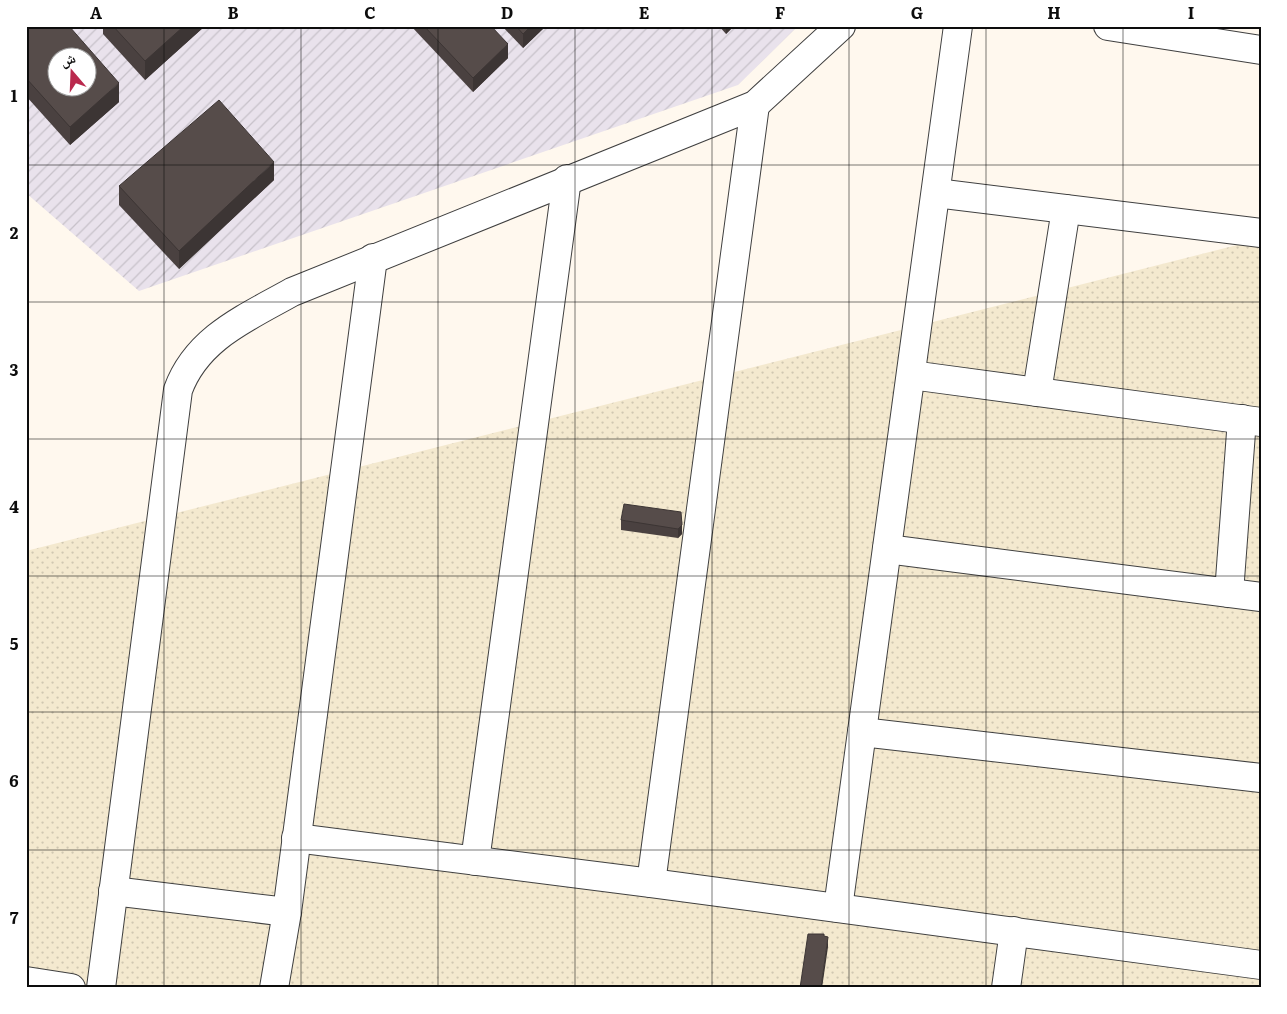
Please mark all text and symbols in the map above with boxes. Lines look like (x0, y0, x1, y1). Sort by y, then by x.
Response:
text: A (90, 0, 102, 24)
text: B (227, 0, 239, 24)
text: C (364, 0, 376, 24)
text: D (501, 0, 513, 24)
text: E (639, 0, 650, 24)
text: F (775, 0, 785, 24)
text: G (911, 0, 923, 24)
text: H (1047, 0, 1061, 24)
text: I (1188, 0, 1194, 24)
text: ش (57, 47, 78, 71)
north arrow (48, 48, 98, 98)
text: 1 (11, 83, 18, 107)
text: 2 (10, 220, 19, 244)
text: 3 (10, 357, 19, 381)
text: 4 (9, 494, 19, 518)
text: 5 (10, 631, 19, 655)
text: 6 (9, 768, 19, 792)
text: 7 (10, 905, 19, 929)

